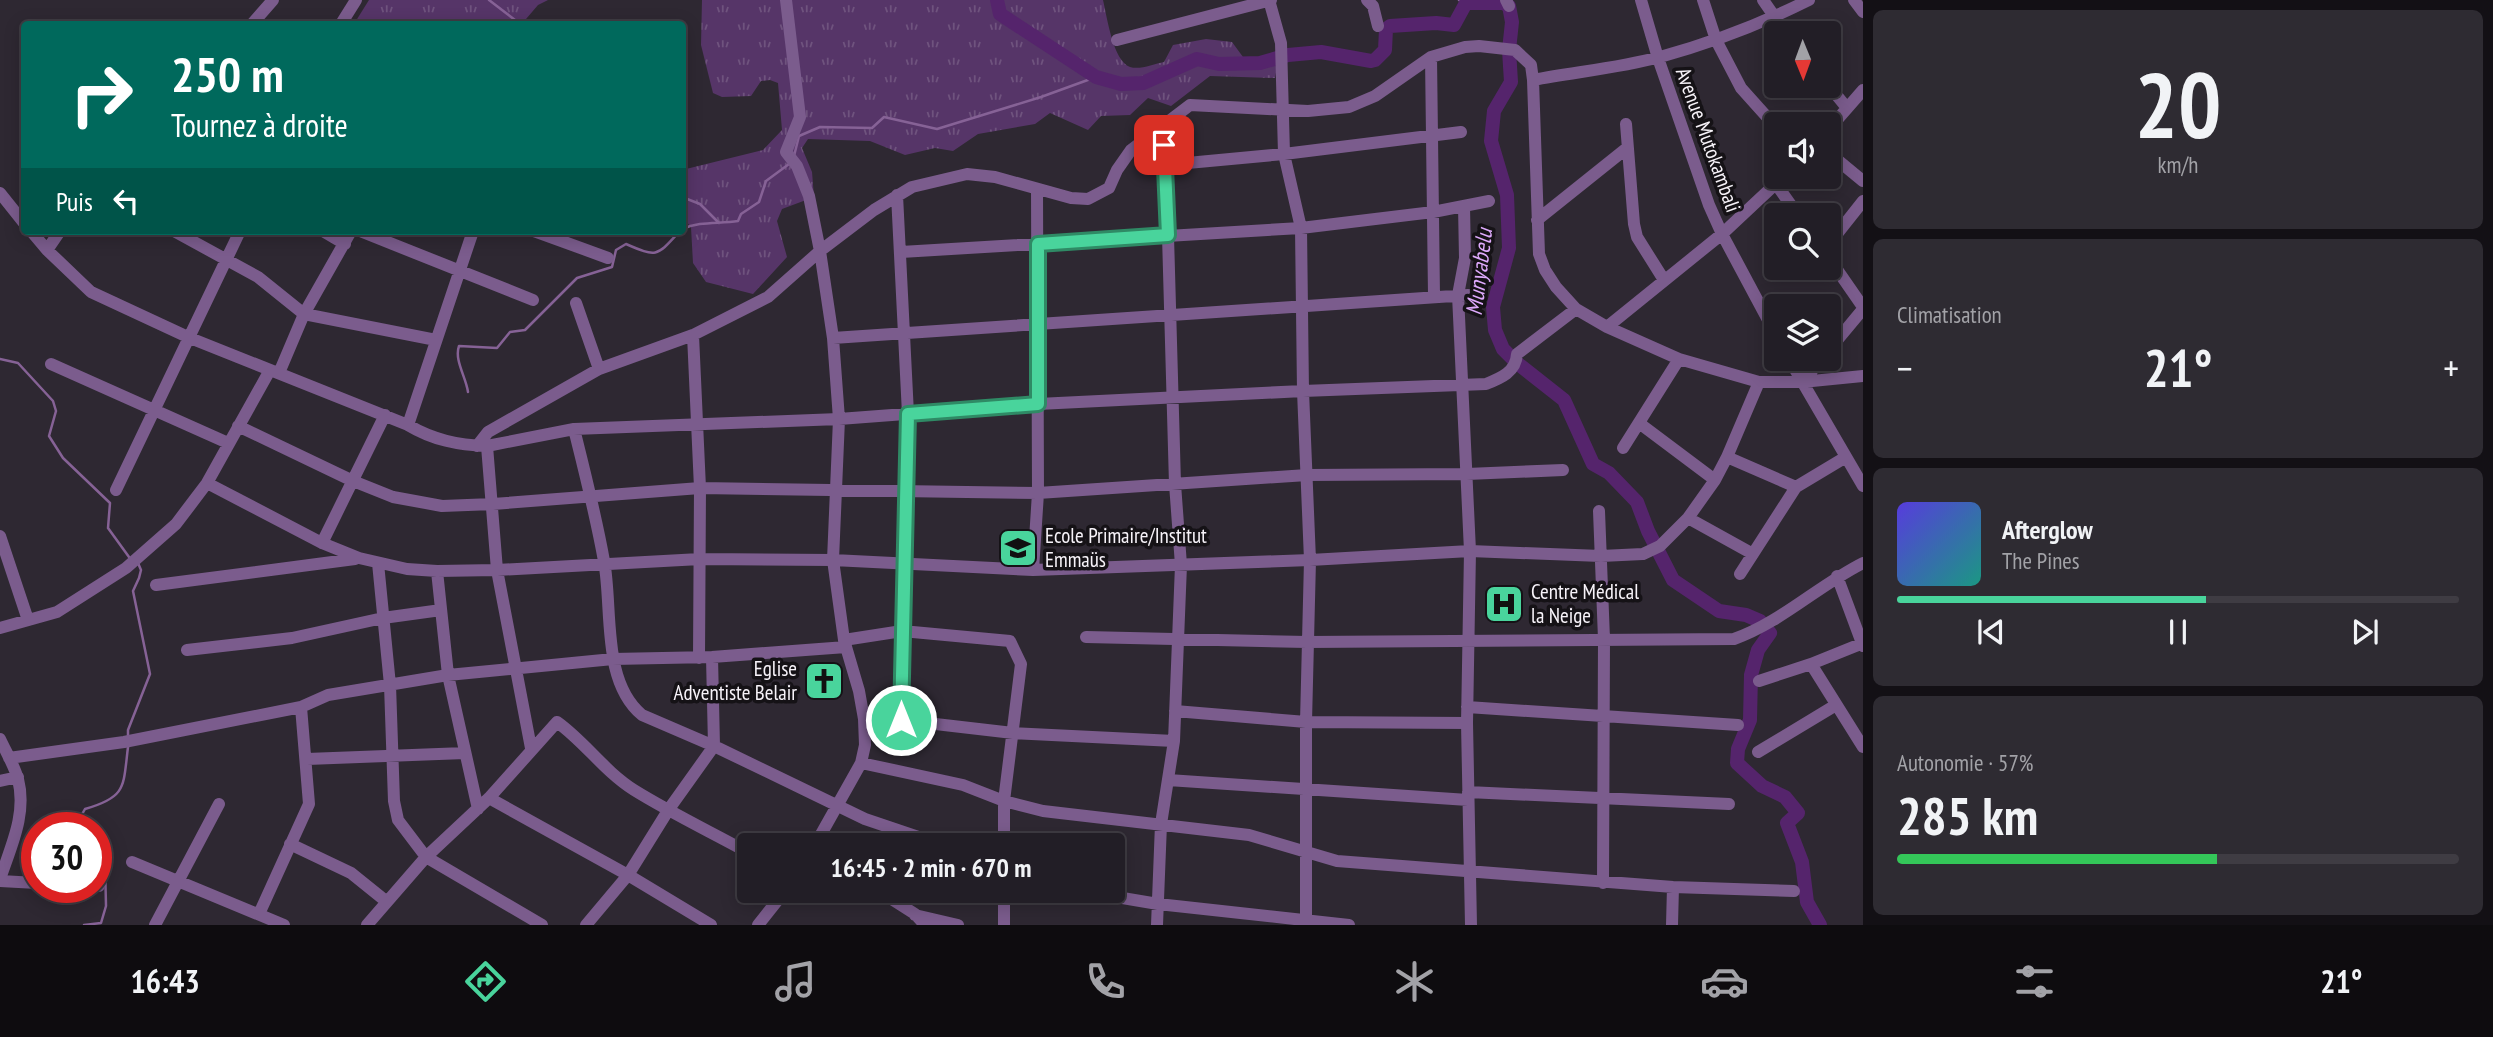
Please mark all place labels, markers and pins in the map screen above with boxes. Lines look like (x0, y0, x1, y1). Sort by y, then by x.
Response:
pin (1134, 115, 1194, 175)
place label: Ecole Primaire/Institut Emmaüs (1045, 522, 1207, 573)
school or university icon: Ecole Primaire/Institut Emmaüs (997, 527, 1039, 569)
place label: Centre Médical la Neige (1531, 578, 1639, 629)
hospital icon: Centre Médical la Neige (1483, 583, 1525, 625)
place label: Eglise Adventiste Belair (674, 655, 797, 706)
church icon: Eglise Adventiste Belair (803, 660, 845, 702)

